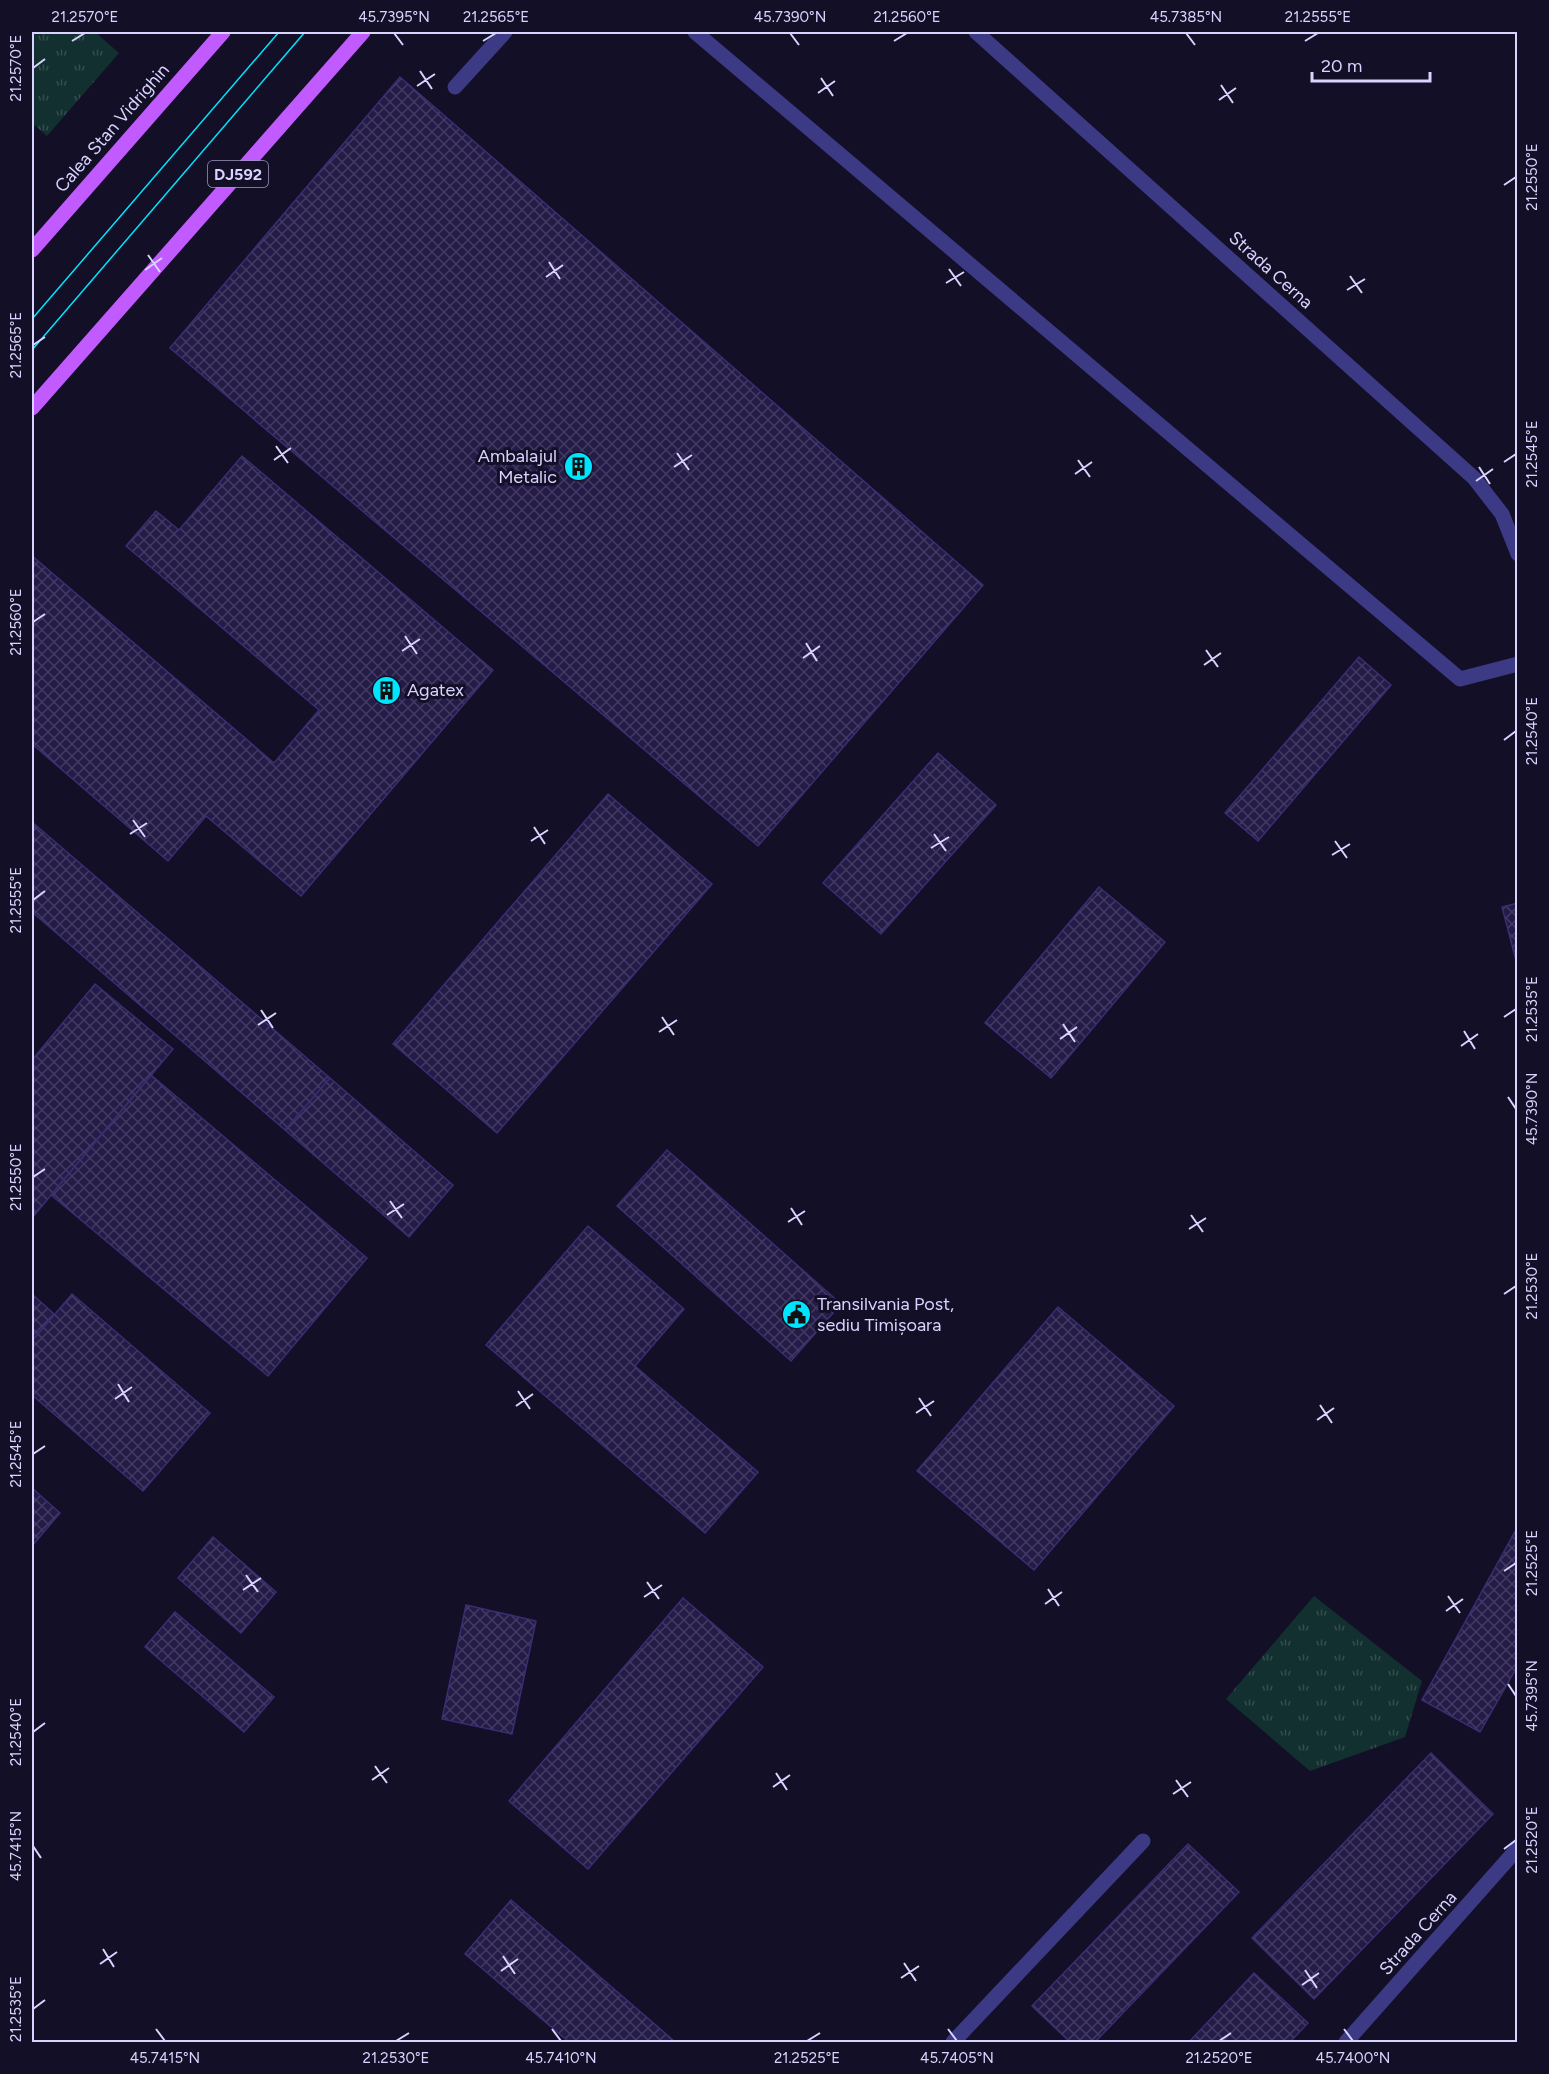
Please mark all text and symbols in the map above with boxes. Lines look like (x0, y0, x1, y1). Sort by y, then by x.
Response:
text: 21.2570°E (52, 8, 118, 26)
text: 45.7395°N (358, 8, 430, 26)
text: 21.2565°E (463, 8, 529, 26)
text: 45.7390°N (754, 8, 826, 26)
text: 21.2560°E (873, 8, 941, 26)
text: 45.7385°N (1150, 8, 1222, 26)
text: 21.2555°E (1285, 8, 1351, 26)
text: 21.2570°E (7, 35, 25, 101)
scale bar (1312, 45, 1430, 83)
text: 20 m (1321, 55, 1362, 77)
street label: Calea Stan Vidrighin (50, 59, 174, 197)
text: 21.2550°E (1523, 143, 1541, 211)
road number: DJ592 (208, 161, 268, 187)
street label: Strada Cerna (1224, 227, 1318, 313)
text: 21.2565°E (7, 312, 25, 378)
text: 21.2545°E (1523, 420, 1541, 488)
place label: Ambalajul Metalic (478, 445, 557, 488)
building icon: Ambalajul Metalic (562, 450, 594, 482)
text: 21.2560°E (7, 588, 25, 656)
building icon: Agatex (370, 674, 402, 706)
place label: Agatex (407, 679, 464, 701)
text: 21.2540°E (1523, 697, 1541, 765)
text: 21.2555°E (7, 867, 25, 933)
text: 21.2535°E (1523, 976, 1541, 1042)
text: 45.7390°N (1523, 1073, 1541, 1145)
text: 21.2550°E (7, 1143, 25, 1211)
text: 21.2530°E (1523, 1253, 1541, 1319)
place label: Transilvania Post, sediu Timișoara (817, 1293, 954, 1336)
public building icon: Transilvania Post, sediu Timișoara (780, 1298, 812, 1330)
text: 21.2545°E (7, 1420, 25, 1488)
text: 21.2525°E (1523, 1530, 1541, 1596)
text: 45.7395°N (1523, 1660, 1541, 1732)
text: 21.2540°E (7, 1698, 25, 1766)
text: 21.2520°E (1523, 1806, 1541, 1874)
text: 45.7415°N (7, 1811, 25, 1881)
street label: Strada Cerna (1375, 1886, 1461, 1980)
text: 21.2535°E (7, 1976, 25, 2042)
text: 45.7415°N (130, 2049, 200, 2067)
text: 21.2530°E (363, 2049, 429, 2067)
text: 45.7410°N (525, 2049, 597, 2067)
text: 21.2525°E (774, 2049, 840, 2067)
text: 45.7405°N (920, 2049, 994, 2067)
text: 21.2520°E (1185, 2049, 1253, 2067)
text: 45.7400°N (1316, 2049, 1390, 2067)

